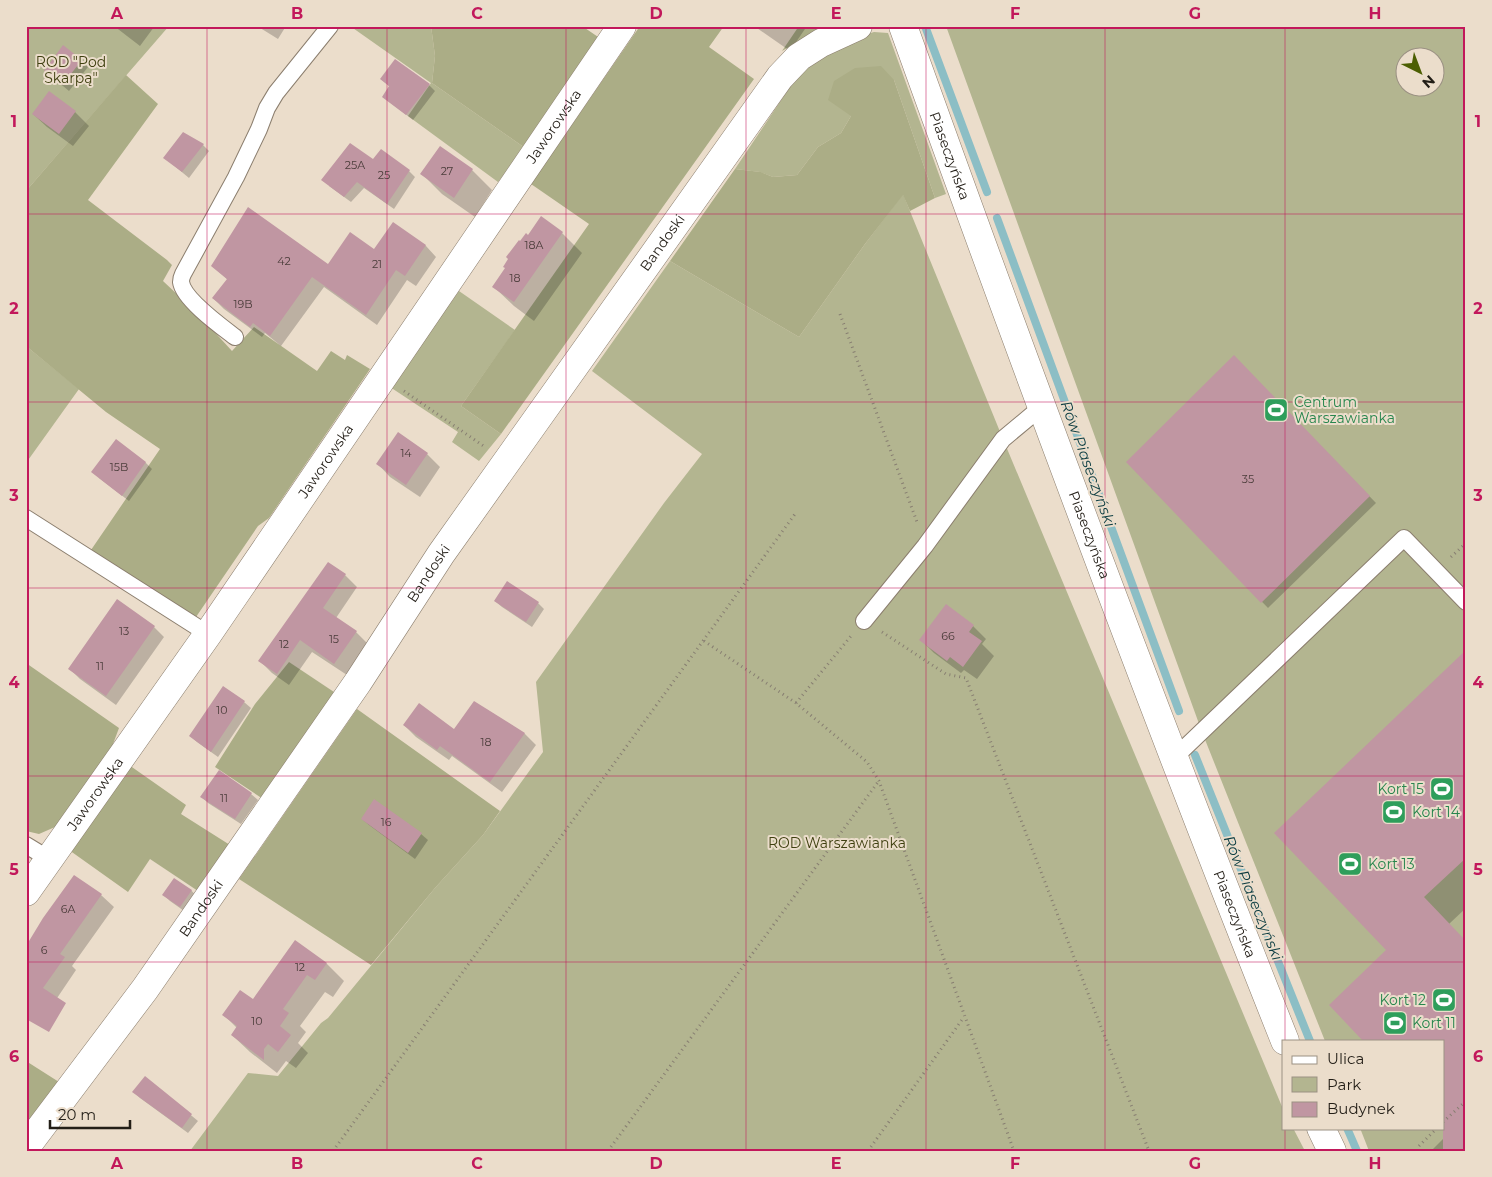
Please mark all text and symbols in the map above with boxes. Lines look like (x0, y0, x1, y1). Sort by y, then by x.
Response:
text: A (110, 4, 124, 23)
text: B (291, 4, 303, 23)
text: C (471, 4, 483, 23)
text: D (649, 4, 663, 23)
text: E (831, 4, 841, 23)
text: F (1010, 4, 1020, 23)
text: G (1189, 4, 1201, 23)
text: H (1369, 4, 1381, 23)
north arrow (1394, 48, 1444, 98)
park label: ROD "Pod Skarpą" (36, 53, 106, 87)
text: N (1418, 71, 1439, 92)
street label: Jaworowska (522, 86, 585, 168)
street label: Piaseczyńska (926, 109, 974, 202)
text: 1 (11, 112, 17, 131)
text: 1 (1475, 112, 1481, 131)
house number: 25A (345, 158, 365, 172)
house number: 27 (441, 164, 453, 178)
house number: 25 (378, 168, 390, 182)
street label: Bandoski (636, 211, 689, 275)
house number: 18A (525, 238, 544, 252)
house number: 42 (277, 254, 291, 268)
house number: 21 (372, 257, 382, 271)
house number: 18 (510, 271, 521, 285)
house number: 19B (234, 297, 252, 311)
text: 2 (9, 299, 19, 318)
text: 2 (1473, 299, 1483, 318)
place label: Centrum Warszawianka (1294, 393, 1395, 427)
sports icon: Centrum Warszawianka (1263, 397, 1289, 423)
water label: Rów Piaseczyński (1057, 398, 1120, 530)
street label: Jaworowska (294, 421, 357, 502)
house number: 14 (400, 446, 412, 460)
house number: 15B (110, 460, 128, 474)
house number: 35 (1242, 472, 1254, 486)
text: 3 (8, 486, 19, 505)
text: 3 (1472, 486, 1483, 505)
street label: Piaseczyńska (1065, 488, 1114, 581)
street label: Bandoski (403, 541, 454, 606)
house number: 13 (119, 624, 129, 638)
house number: 66 (941, 629, 955, 643)
house number: 15 (329, 632, 339, 646)
house number: 12 (279, 637, 289, 651)
house number: 11 (96, 659, 104, 673)
text: 4 (8, 673, 20, 692)
text: 4 (1472, 673, 1484, 692)
house number: 10 (216, 703, 228, 717)
house number: 18 (481, 735, 492, 749)
street label: Jaworowska (63, 754, 127, 835)
sports icon: Kort 15 (1429, 776, 1455, 802)
place label: Kort 15 (1377, 780, 1424, 798)
house number: 11 (220, 791, 228, 805)
sports icon: Kort 14 (1381, 799, 1407, 825)
place label: Kort 14 (1412, 803, 1461, 821)
house number: 16 (381, 815, 392, 829)
water label: Rów Piaseczyński (1220, 833, 1287, 964)
park label: ROD Warszawianka (768, 834, 906, 852)
sports icon: Kort 13 (1337, 851, 1363, 877)
place label: Kort 13 (1368, 855, 1415, 873)
text: 5 (9, 860, 19, 879)
text: 5 (1473, 860, 1483, 879)
street label: Piaseczyńska (1210, 868, 1260, 960)
street label: Bandoski (175, 876, 227, 940)
house number: 6A (61, 902, 75, 916)
house number: 6 (41, 943, 48, 957)
house number: 12 (295, 960, 305, 974)
sports icon: Kort 12 (1431, 987, 1457, 1013)
place label: Kort 12 (1379, 991, 1426, 1009)
sports icon: Kort 11 (1382, 1010, 1408, 1036)
house number: 10 (251, 1014, 263, 1028)
place label: Kort 11 (1412, 1014, 1456, 1032)
legend (1282, 1040, 1444, 1130)
text: 6 (9, 1047, 19, 1066)
text: 6 (1473, 1047, 1483, 1066)
text: Ulica (1327, 1049, 1364, 1068)
text: Park (1327, 1075, 1361, 1094)
scale bar (50, 1097, 130, 1129)
text: Budynek (1327, 1099, 1395, 1118)
text: 20 m (58, 1105, 96, 1124)
text: A (110, 1154, 124, 1173)
text: B (291, 1154, 303, 1173)
text: C (471, 1154, 483, 1173)
text: D (649, 1154, 663, 1173)
text: E (831, 1154, 841, 1173)
text: F (1010, 1154, 1020, 1173)
text: G (1189, 1154, 1201, 1173)
text: H (1369, 1154, 1381, 1173)

